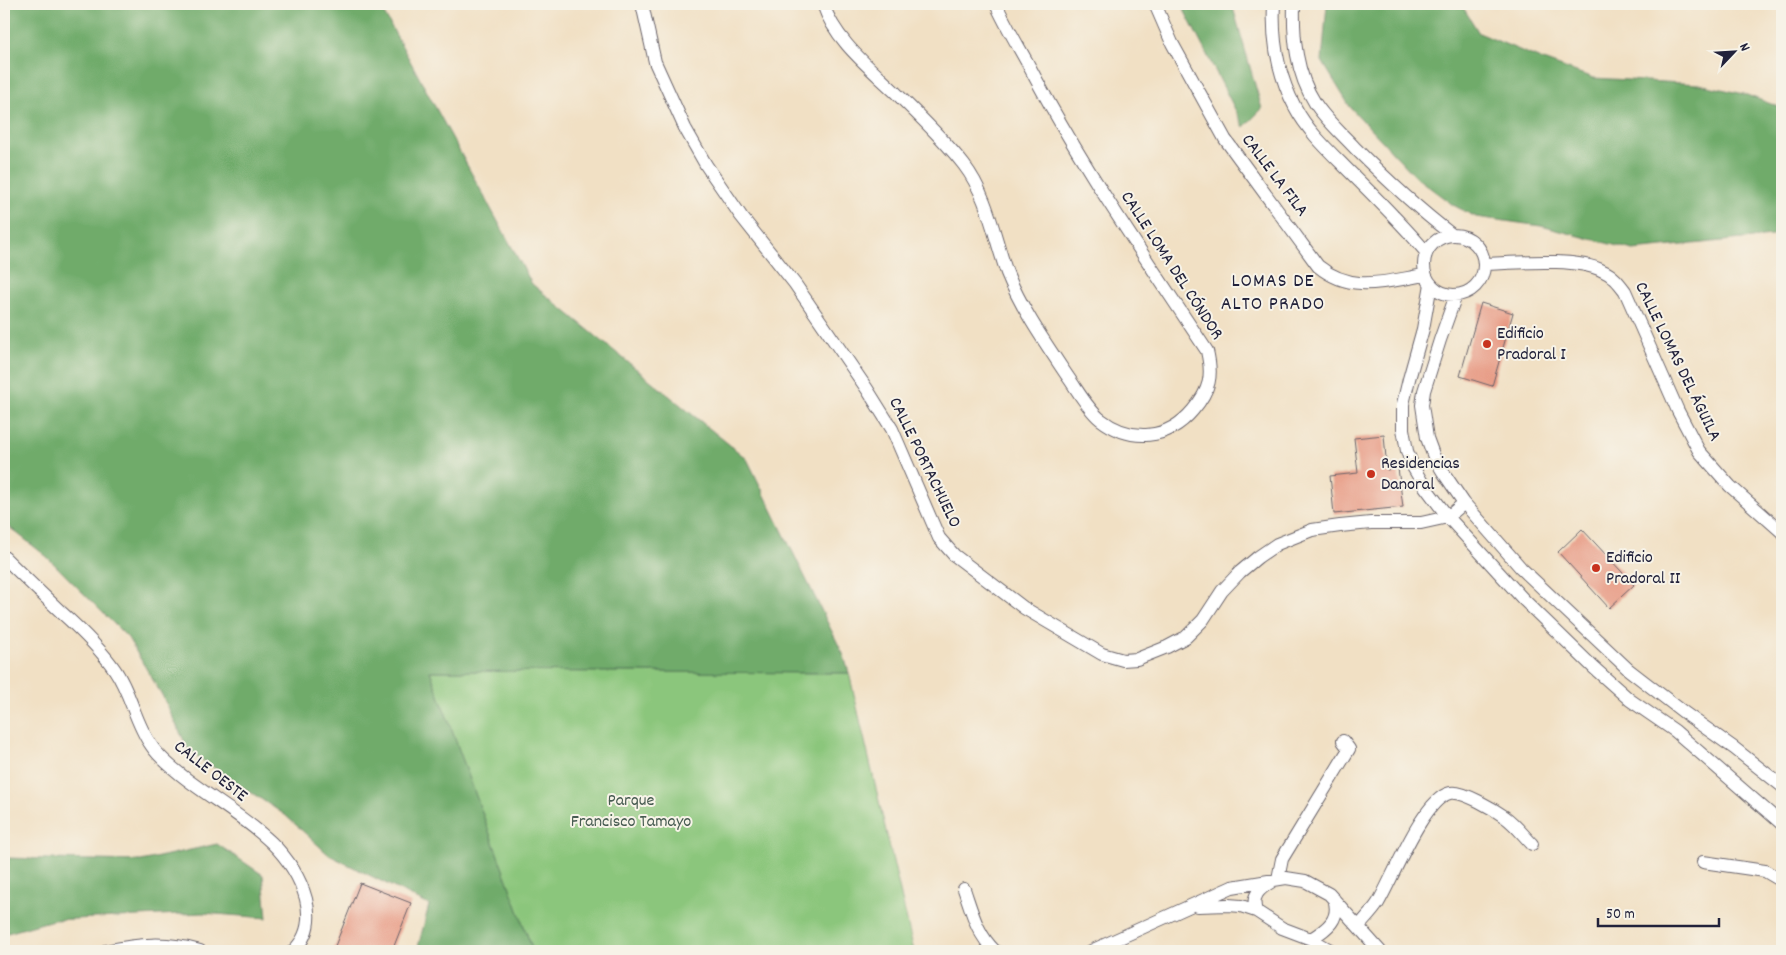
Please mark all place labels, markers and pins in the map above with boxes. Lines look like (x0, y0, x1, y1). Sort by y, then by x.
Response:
place label: Edificio Pradoral I (1497, 322, 1566, 368)
marker: Edificio Pradoral I (1481, 338, 1493, 350)
place label: Residencias Danoral (1381, 452, 1460, 498)
marker: Residencias Danoral (1365, 468, 1377, 480)
place label: Edificio Pradoral II (1606, 546, 1681, 592)
marker: Edificio Pradoral II (1590, 562, 1602, 574)

